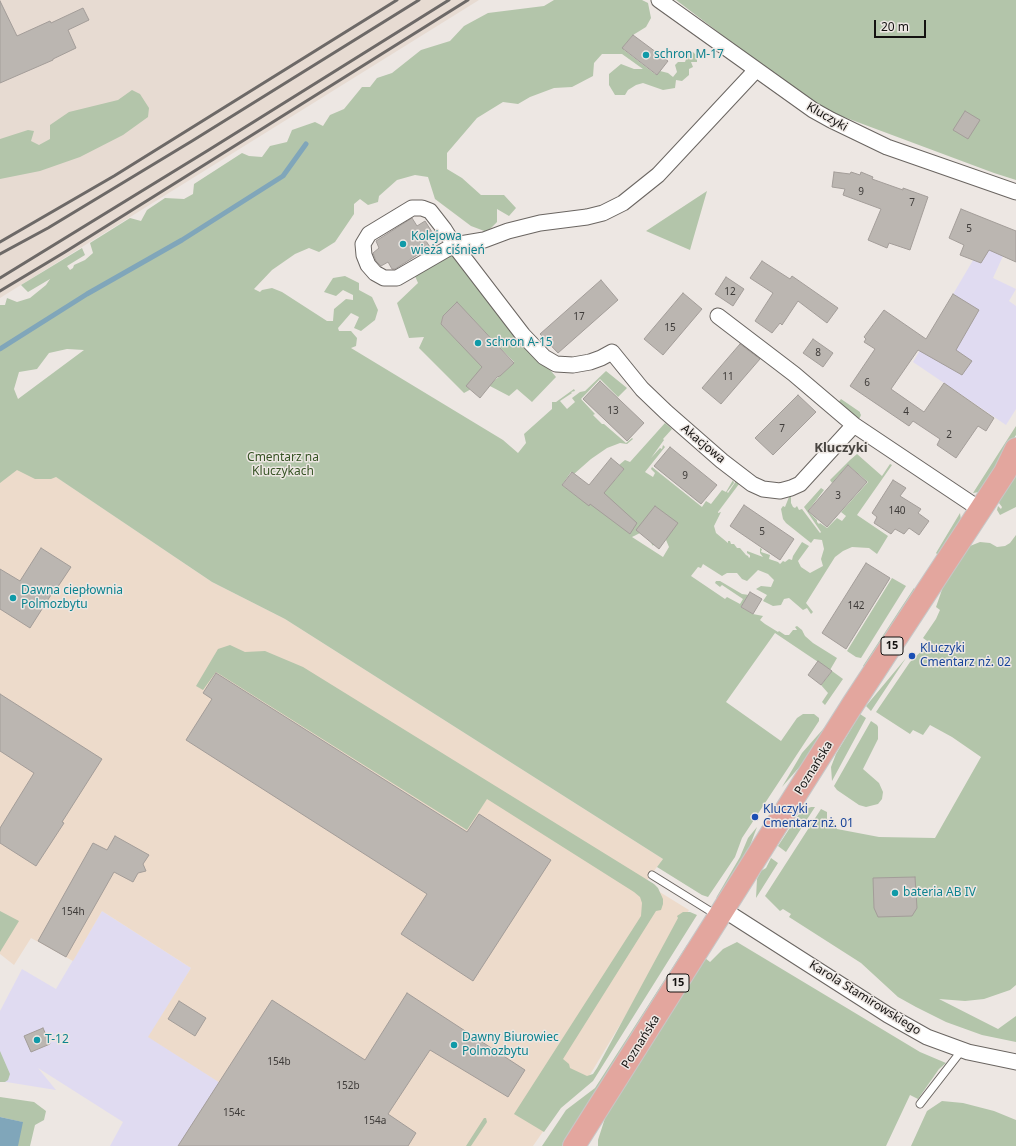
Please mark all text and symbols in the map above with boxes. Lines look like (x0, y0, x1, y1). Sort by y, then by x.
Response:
scale bar (876, 12, 928, 38)
text: 20 m (881, 18, 909, 35)
place label: schron M-17 (654, 48, 724, 62)
marker: schron M-17 (641, 50, 651, 60)
street label: Kluczyki (804, 100, 850, 134)
house number: 9 (858, 186, 864, 198)
house number: 7 (909, 197, 915, 209)
house number: 5 (966, 223, 972, 235)
place label: Kolejowa wieża ciśnień (411, 230, 485, 258)
marker: Kolejowa wieża ciśnień (398, 239, 408, 249)
house number: 12 (724, 286, 736, 298)
house number: 17 (573, 311, 585, 323)
house number: 15 (664, 322, 676, 334)
place label: schron A-15 (486, 336, 553, 350)
marker: schron A-15 (473, 338, 483, 348)
house number: 8 (815, 347, 821, 359)
house number: 11 (722, 371, 734, 383)
house number: 6 (864, 377, 870, 389)
house number: 13 (607, 405, 619, 417)
house number: 4 (903, 406, 909, 418)
street label: Akacjowa (678, 421, 728, 467)
house number: 7 (779, 423, 785, 435)
house number: 2 (946, 429, 952, 441)
district label: Kluczyki (814, 440, 868, 456)
park label: Cmentarz na Kluczykach (247, 451, 319, 479)
house number: 9 (682, 470, 688, 482)
house number: 3 (835, 490, 841, 502)
house number: 140 (888, 505, 906, 517)
house number: 5 (759, 526, 765, 538)
place label: Dawna ciepłownia Polmozbytu (21, 584, 123, 612)
marker: Dawna ciepłownia Polmozbytu (8, 593, 18, 603)
house number: 142 (847, 600, 865, 612)
road number: 15 (881, 637, 903, 655)
place label: Kluczyki Cmentarz nż. 02 (920, 642, 1011, 670)
marker: Kluczyki Cmentarz nż. 02 (907, 651, 917, 661)
street label: Poznańska (792, 739, 836, 797)
place label: Kluczyki Cmentarz nż. 01 (763, 803, 854, 831)
marker: Kluczyki Cmentarz nż. 01 (750, 812, 760, 822)
place label: bateria AB IV (903, 886, 976, 900)
marker: bateria AB IV (890, 888, 900, 898)
house number: 154h (61, 906, 85, 918)
street label: Karola Stamirowskiego (807, 958, 923, 1038)
road number: 15 (667, 974, 689, 992)
street label: Poznańska (619, 1013, 663, 1071)
place label: Dawny Biurowiec Polmozbytu (462, 1031, 559, 1059)
place label: T-12 (45, 1033, 69, 1047)
marker: T-12 (32, 1035, 42, 1045)
marker: Dawny Biurowiec Polmozbytu (449, 1040, 459, 1050)
house number: 154b (267, 1056, 291, 1068)
house number: 152b (336, 1080, 360, 1092)
house number: 154c (223, 1107, 245, 1119)
house number: 154a (364, 1115, 386, 1127)

